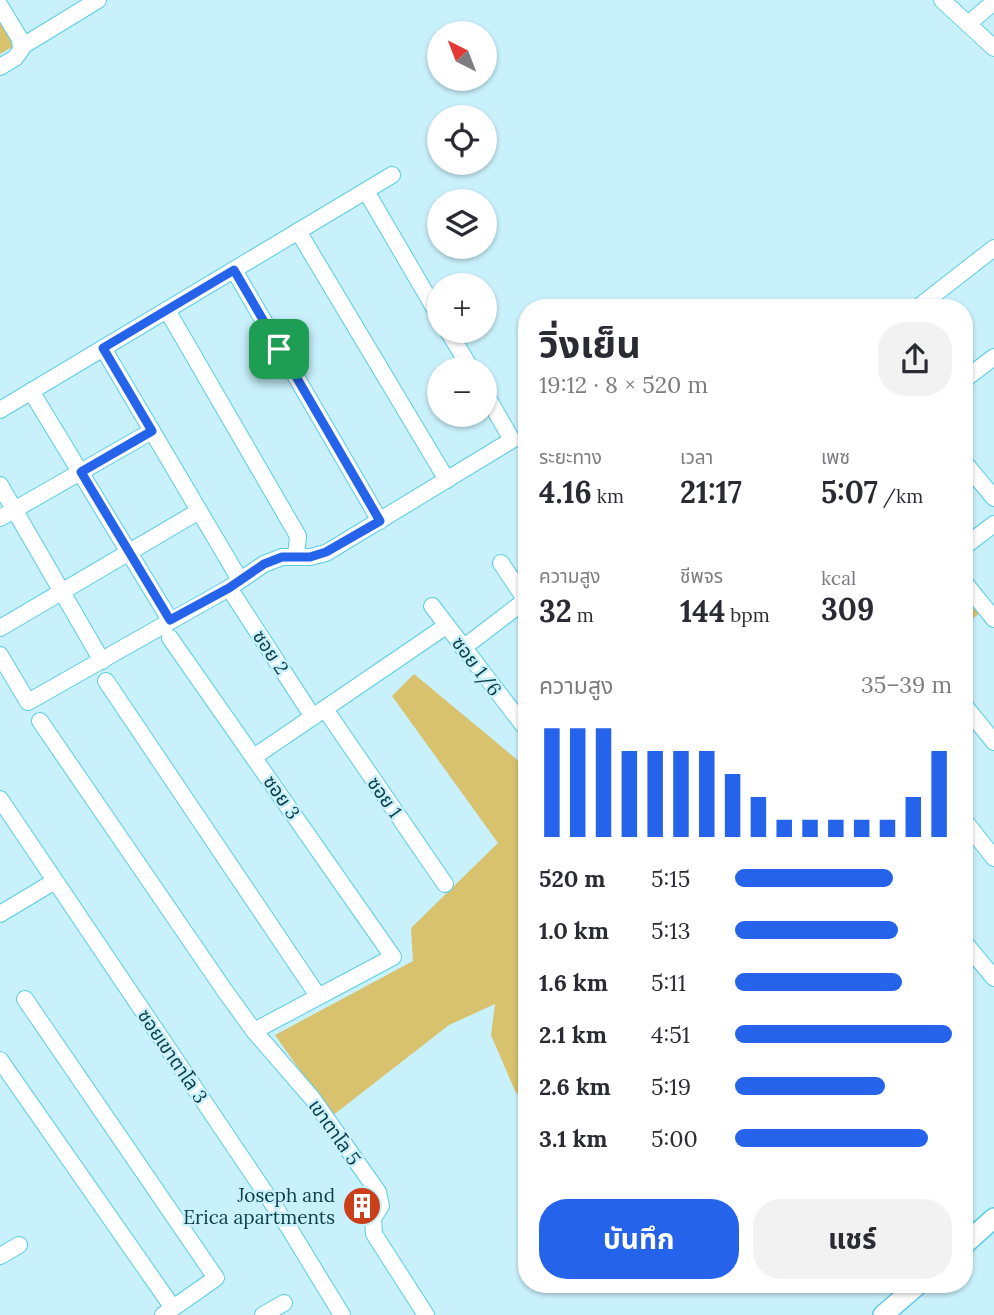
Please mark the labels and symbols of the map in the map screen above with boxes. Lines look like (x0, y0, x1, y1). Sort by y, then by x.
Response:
north arrow (427, 21, 497, 91)
pin (249, 319, 309, 379)
street label: ซอย 2 (248, 625, 294, 679)
street label: ซอย 1/6 (446, 632, 507, 701)
street label: ซอย 3 (258, 770, 306, 824)
street label: ซอย 1 (362, 772, 408, 822)
street label: ซอยเขาตาโล 3 (133, 1004, 213, 1108)
street label: เขาตาโล 5 (304, 1094, 366, 1170)
place label: Joseph and Erica apartments (183, 1183, 335, 1229)
building icon: Joseph and Erica apartments (341, 1185, 383, 1227)

